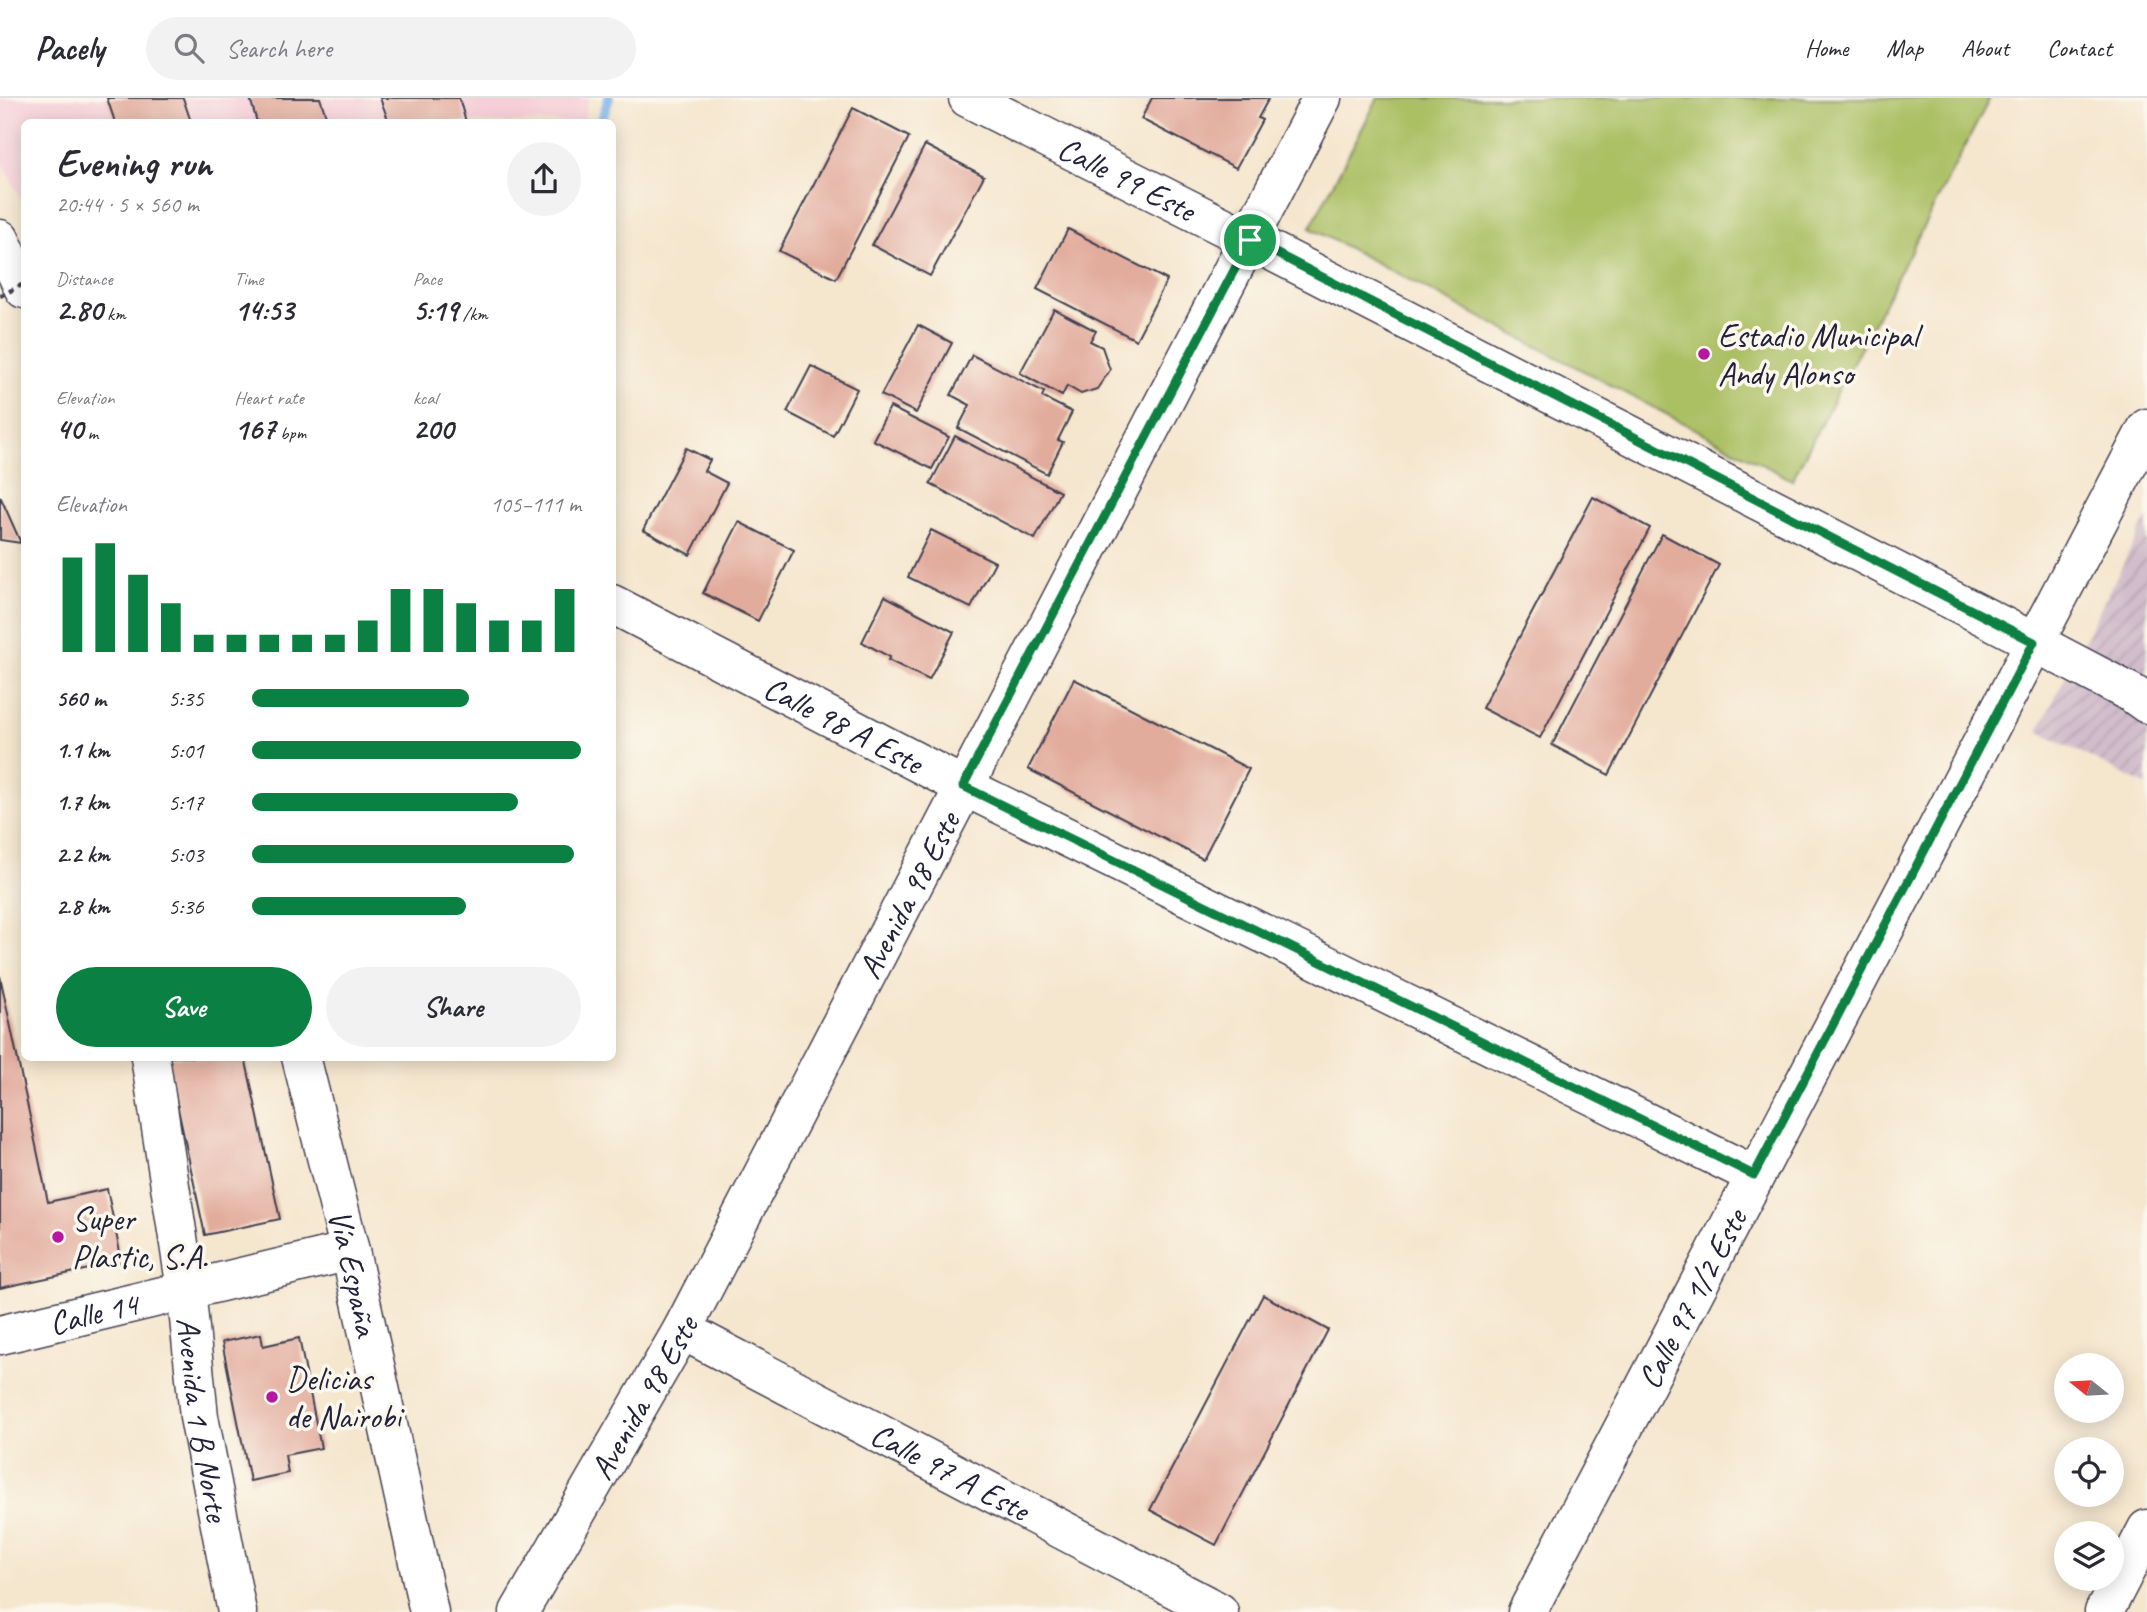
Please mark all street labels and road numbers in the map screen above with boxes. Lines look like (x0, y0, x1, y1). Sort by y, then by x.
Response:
street label: Calle 99 Este (1051, 127, 1204, 232)
street label: Calle 98 A Este (757, 667, 932, 785)
street label: Avenida 98 Este (848, 803, 970, 986)
street label: Calle 97 1/2 Este (1628, 1200, 1757, 1396)
street label: Vía España (318, 1205, 389, 1342)
street label: Calle 14 (45, 1282, 145, 1344)
street label: Avenida 98 Este (580, 1307, 709, 1487)
street label: Avenida 1 B Norte (167, 1315, 239, 1527)
street label: Calle 97 A Este (863, 1413, 1038, 1532)

